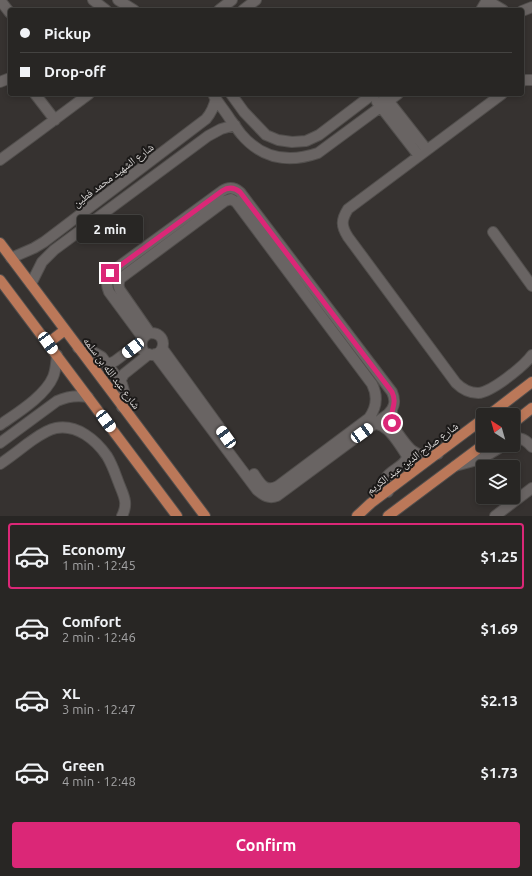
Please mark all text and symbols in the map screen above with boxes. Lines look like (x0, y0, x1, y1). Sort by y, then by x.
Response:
text: Pickup (44, 25, 91, 42)
text: Drop-off (44, 63, 106, 80)
street label: شارع الشهيد محمد فطين (70, 141, 156, 210)
callout: 2 min (77, 215, 143, 243)
text: 2 min (94, 222, 126, 236)
route end (101, 264, 119, 282)
car (36, 330, 60, 356)
street label: شارع عبد الله بن سلمه (80, 335, 143, 412)
car (120, 336, 146, 360)
car (94, 408, 118, 434)
north arrow (476, 408, 520, 452)
map controls (476, 408, 520, 504)
route start (383, 414, 401, 432)
street label: شارع صلاح الدين عبد الكريم (364, 420, 461, 498)
car (349, 421, 375, 445)
car (214, 424, 238, 450)
button: layers (476, 460, 520, 504)
icon: car (14, 538, 50, 574)
text: Economy (62, 541, 126, 558)
text: $1.25 (480, 548, 518, 565)
text: 1 min · 12:45 (62, 558, 136, 572)
icon: car (14, 610, 50, 646)
text: Comfort (62, 613, 121, 630)
text: $1.69 (480, 620, 518, 637)
text: 2 min · 12:46 (62, 630, 136, 644)
icon: car (14, 682, 50, 718)
text: XL (62, 685, 80, 702)
text: $2.13 (480, 692, 518, 709)
text: 3 min · 12:47 (62, 702, 136, 716)
icon: car (14, 754, 50, 790)
text: Green (62, 757, 104, 774)
text: $1.73 (480, 764, 518, 781)
text: 4 min · 12:48 (62, 774, 136, 788)
button: Confirm (12, 822, 520, 868)

